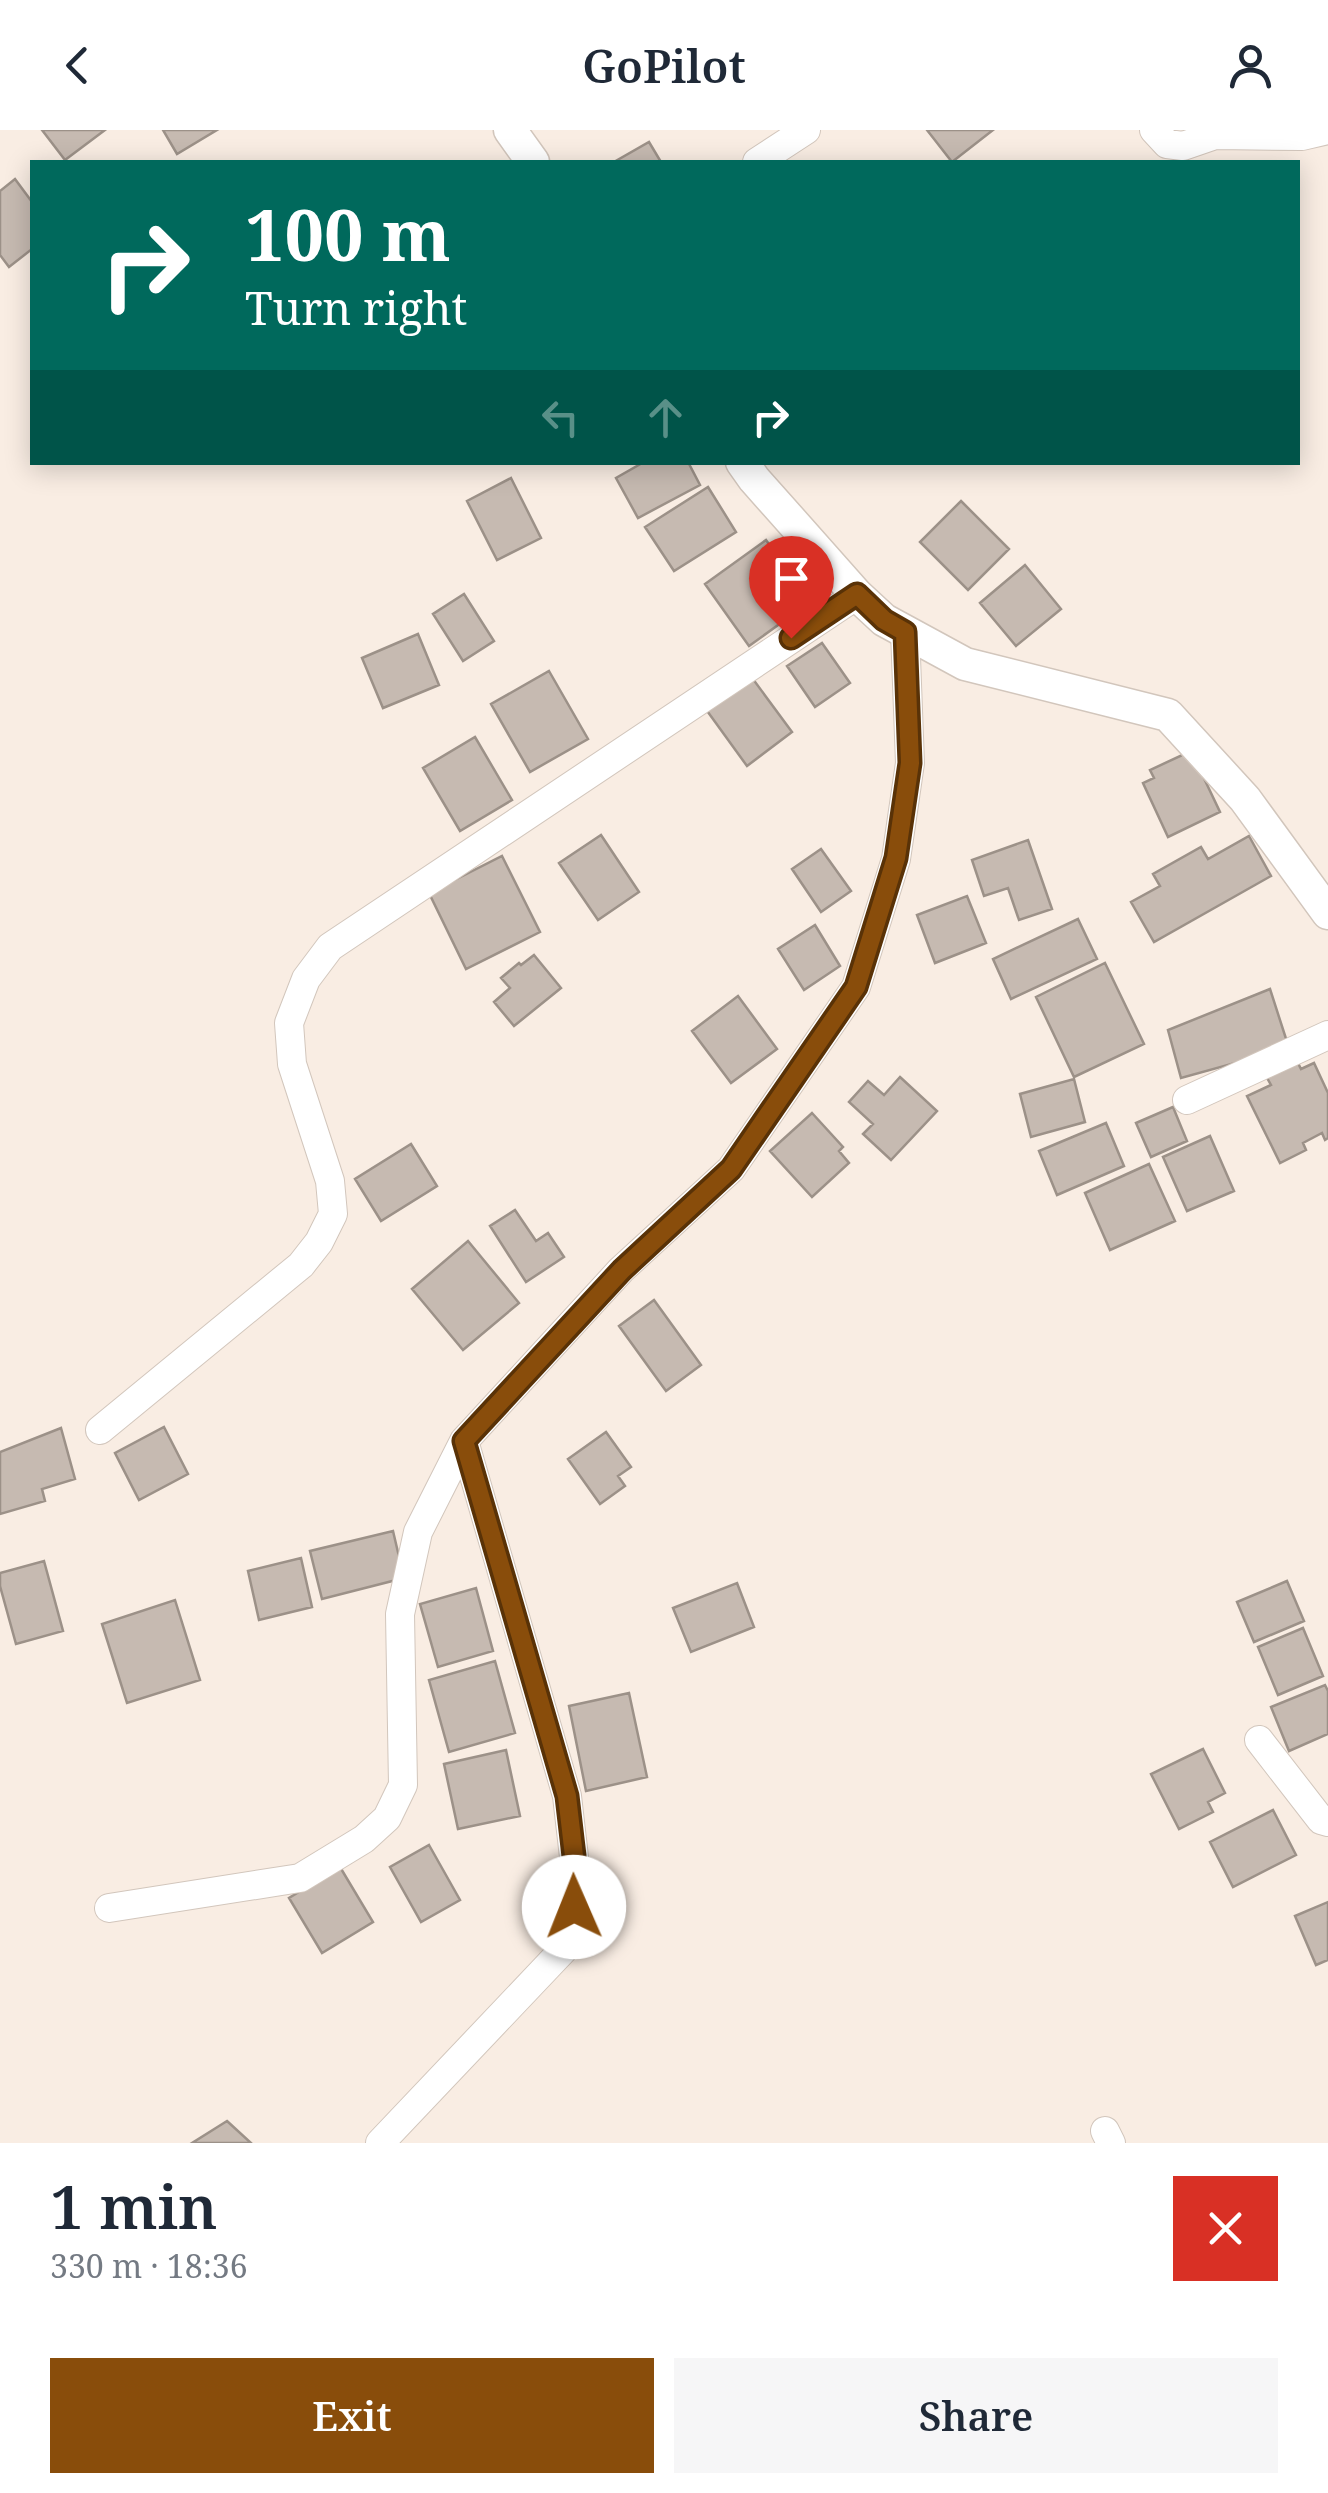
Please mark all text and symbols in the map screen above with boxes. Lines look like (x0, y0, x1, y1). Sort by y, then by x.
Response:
text: GoPilot (582, 35, 746, 96)
icon: back (50, 38, 105, 93)
icon: person (1223, 38, 1278, 93)
text: 100 m (245, 186, 451, 282)
icon: right (80, 200, 210, 330)
text: Turn right (245, 277, 467, 338)
icon: left (533, 390, 588, 445)
icon: ahead (638, 390, 693, 445)
icon: right (743, 390, 798, 445)
pin (749, 536, 834, 639)
icon: arrive (764, 551, 819, 606)
position arrow (522, 1855, 626, 1959)
text: 1 min (50, 2165, 218, 2247)
button: close (1173, 2176, 1278, 2281)
text: 330 m · 18:36 (50, 2244, 248, 2287)
button: Exit (50, 2358, 654, 2473)
button: Share (674, 2358, 1278, 2473)

